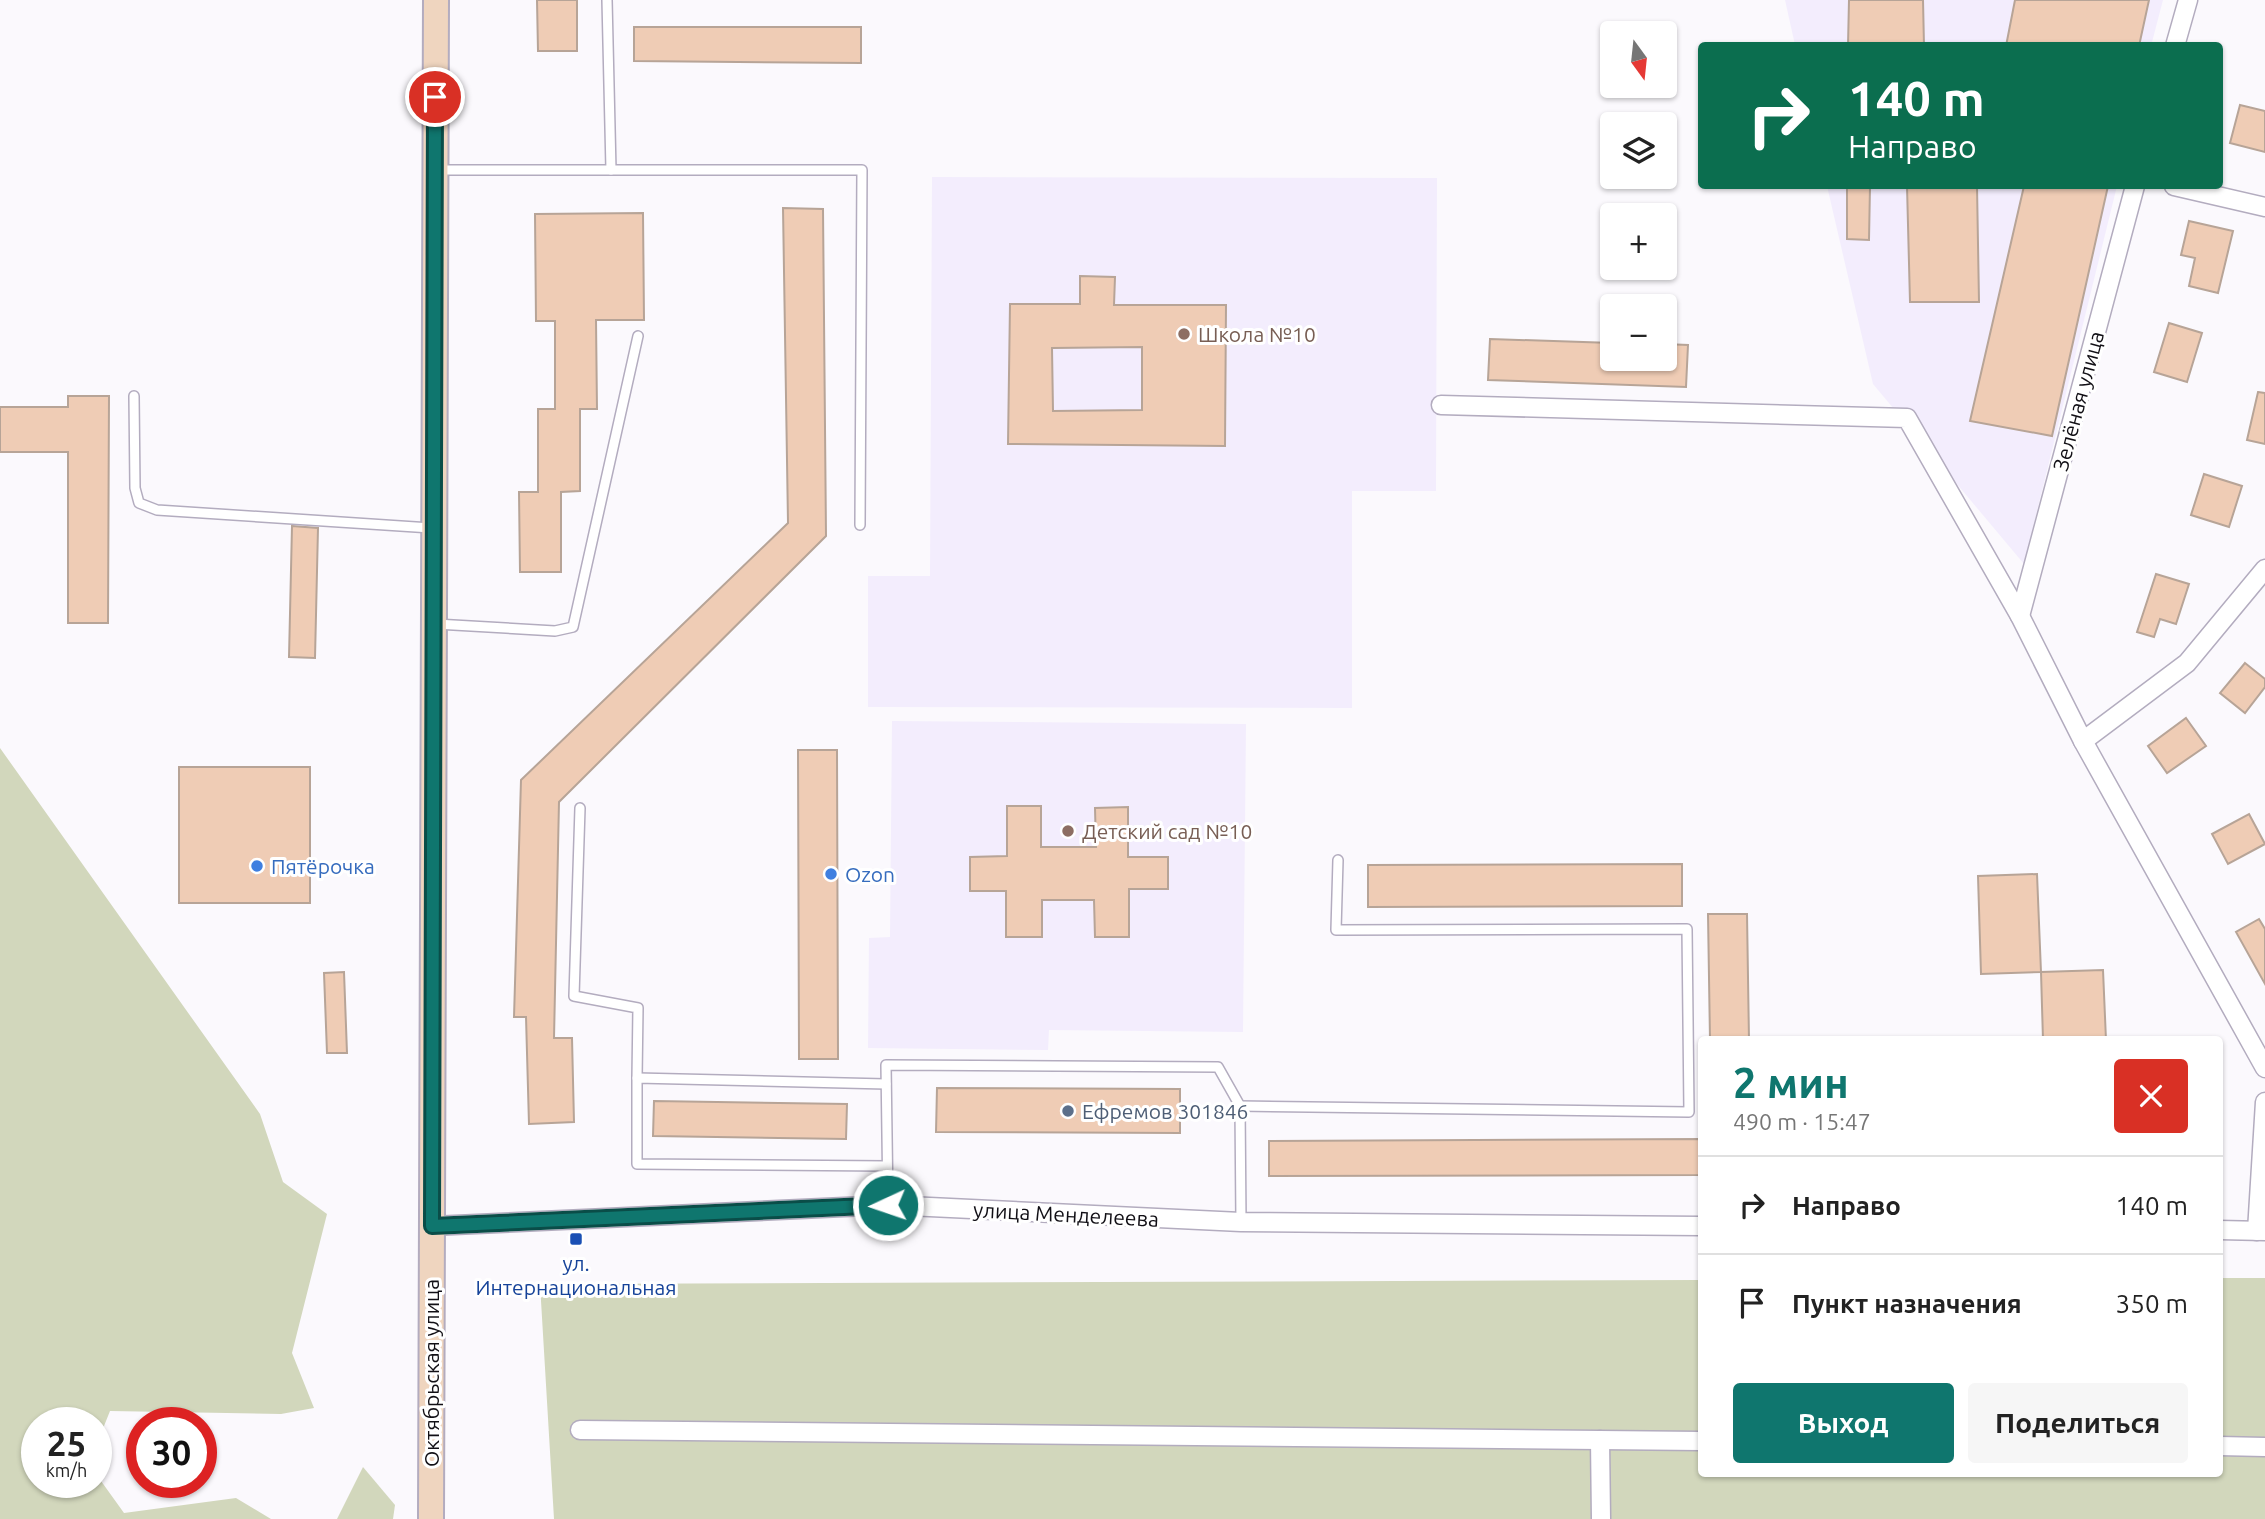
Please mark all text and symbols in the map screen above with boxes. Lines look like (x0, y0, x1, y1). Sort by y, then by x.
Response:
north arrow (1600, 21, 1676, 98)
map controls (1600, 21, 1677, 371)
pin (405, 67, 465, 127)
icon: right (1733, 70, 1824, 161)
text: 140 m (1848, 70, 1985, 125)
icon: arrive (416, 78, 454, 116)
button: layers (1600, 112, 1677, 189)
text: Направо (1848, 128, 1977, 164)
button: + (1600, 203, 1677, 280)
button: − (1600, 294, 1677, 371)
place label: Школа №10 (1198, 322, 1316, 346)
marker: Школа №10 (1176, 326, 1192, 342)
street label: Зелёная улица (2048, 328, 2108, 474)
place label: Детский сад №10 (1082, 819, 1252, 843)
marker: Детский сад №10 (1060, 823, 1076, 839)
place label: Пятёрочка (271, 854, 375, 878)
marker: Пятёрочка (249, 858, 265, 874)
place label: Ozon (845, 862, 895, 886)
marker: Ozon (823, 866, 839, 882)
text: 2 мин (1733, 1059, 1849, 1106)
button: close (2114, 1059, 2188, 1133)
place label: Ефремов 301846 (1082, 1099, 1248, 1123)
marker: Ефремов 301846 (1060, 1103, 1076, 1119)
text: 490 m · 15:47 (1733, 1109, 1871, 1134)
position arrow (851, 1168, 925, 1242)
icon: right (1733, 1186, 1771, 1224)
text: Направо (1792, 1191, 1901, 1220)
text: 140 m (2116, 1191, 2188, 1220)
street label: улица Менделеева (972, 1197, 1160, 1231)
marker: ул. Интернациональная (568, 1231, 584, 1247)
place label: ул. Интернациональная (475, 1251, 677, 1299)
street label: Октябрьская улица (419, 1279, 443, 1467)
icon: arrive (1733, 1284, 1771, 1322)
text: Пункт назначения (1792, 1289, 2022, 1318)
text: 350 m (2116, 1289, 2188, 1318)
button: Выход (1733, 1383, 1954, 1463)
button: Поделиться (1968, 1383, 2188, 1463)
speed limit sign: 30 (126, 1407, 217, 1498)
text: 25 (47, 1423, 86, 1463)
text: km/h (46, 1460, 87, 1480)

